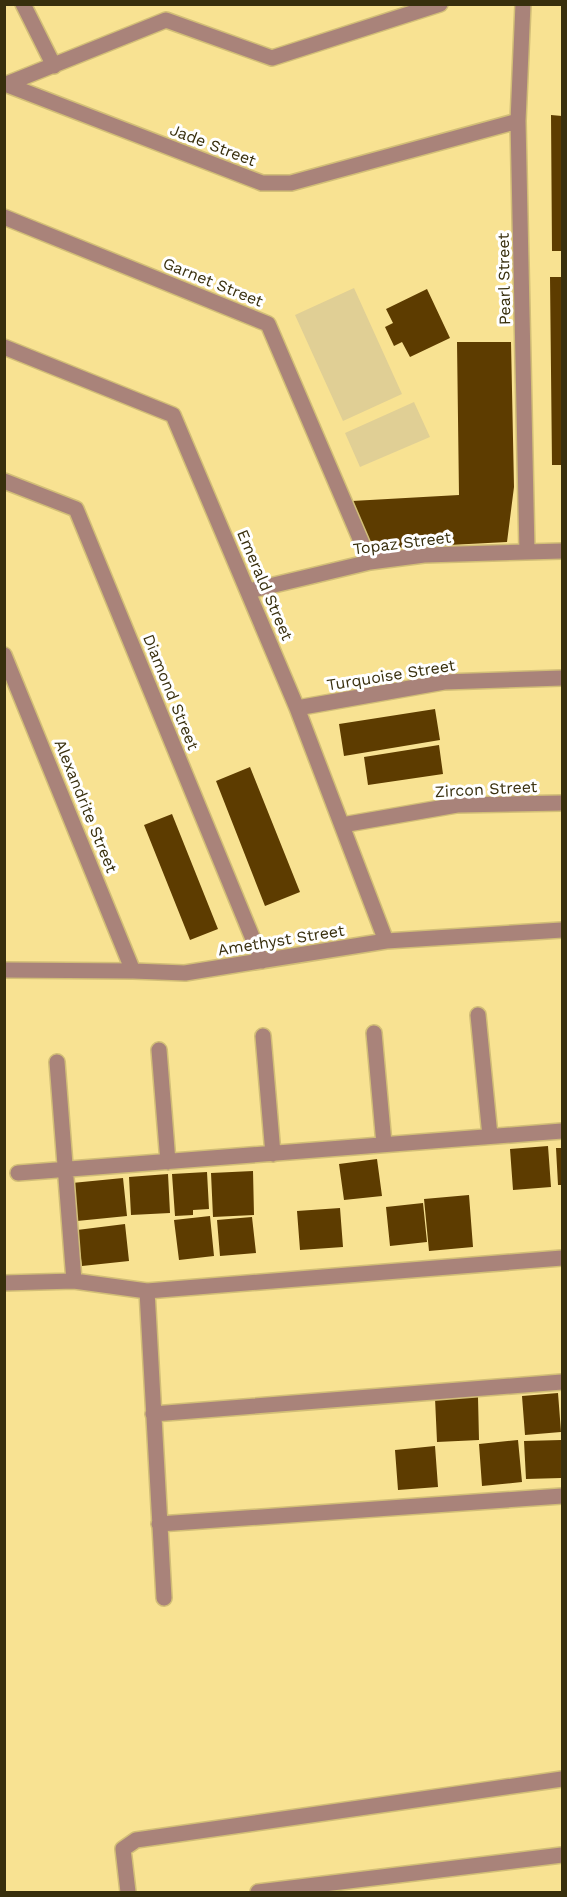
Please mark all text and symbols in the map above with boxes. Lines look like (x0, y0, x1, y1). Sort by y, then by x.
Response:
street label: Jade Street (167, 120, 259, 170)
street label: Pearl Street (494, 232, 514, 325)
street label: Garnet Street (160, 253, 266, 311)
street label: Emerald Street (233, 527, 297, 644)
street label: Topaz Street (352, 528, 452, 558)
street label: Diamond Street (139, 631, 203, 753)
street label: Turquoise Street (325, 655, 457, 695)
street label: Alexandrite Street (51, 737, 122, 876)
street label: Zircon Street (434, 777, 538, 801)
street label: Amethyst Street (216, 921, 346, 959)

